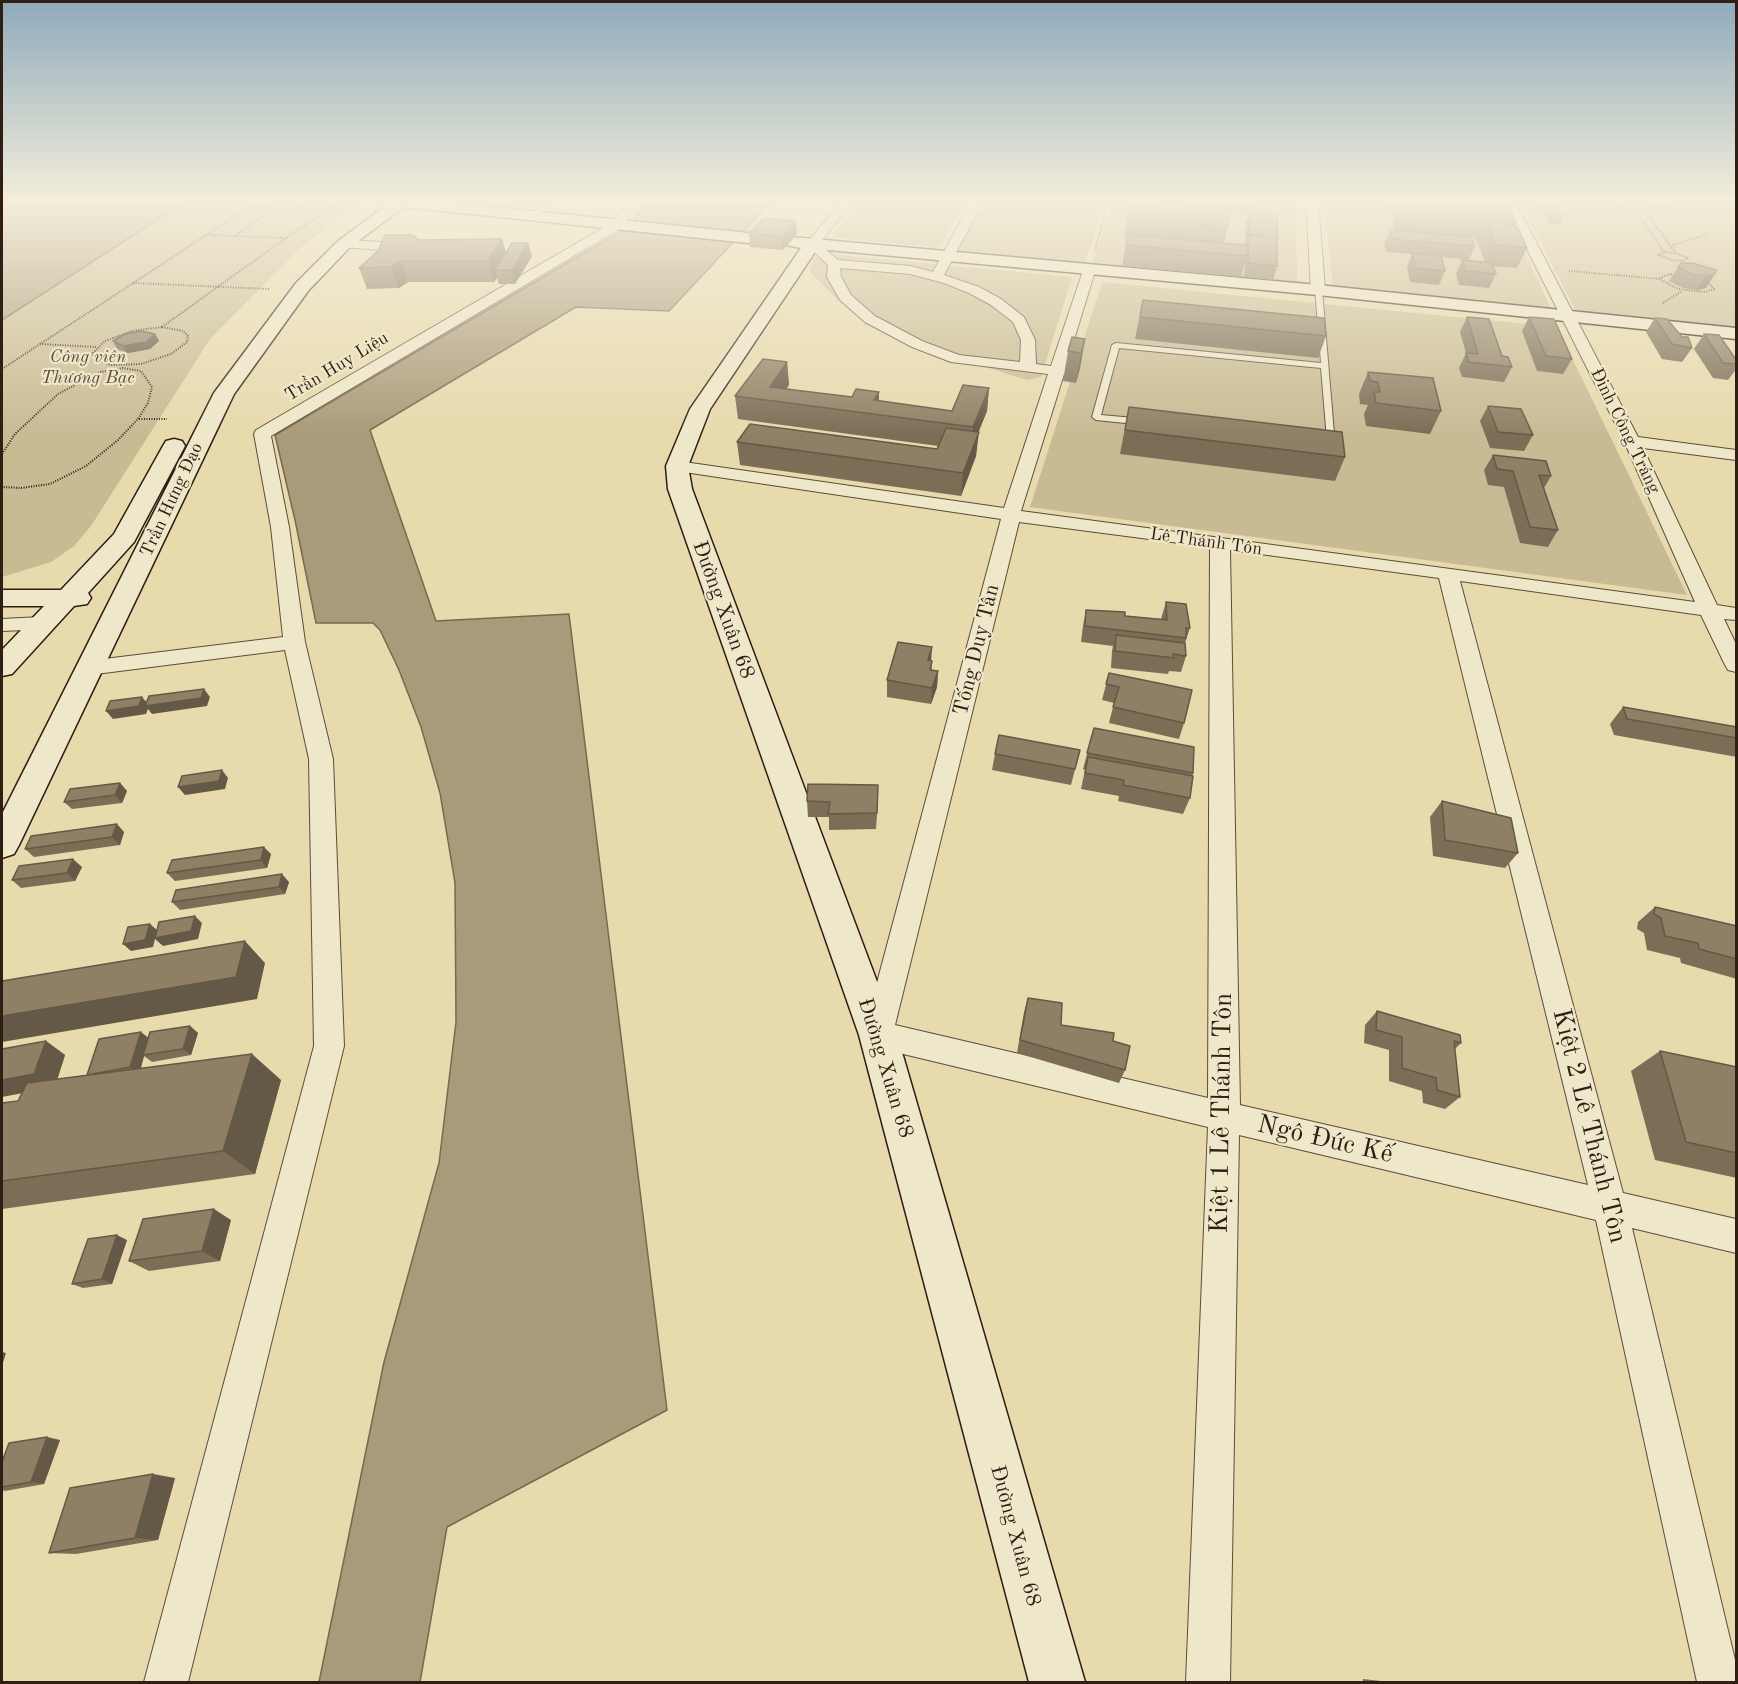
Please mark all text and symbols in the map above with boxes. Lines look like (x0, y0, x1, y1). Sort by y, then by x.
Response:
street label: Trần Huy Liệu (281, 328, 393, 406)
park label: Công viên Thương Bạc (41, 346, 135, 388)
street label: Đinh Công Tráng (1585, 365, 1665, 497)
street label: Trần Hưng Đạo (136, 439, 208, 561)
street label: Lê Thánh Tôn (1149, 523, 1263, 561)
street label: Đường Xuân 68 (686, 537, 760, 683)
street label: Tống Duy Tân (949, 582, 1005, 718)
street label: Kiệt 1 Lê Thánh Tôn (1204, 992, 1240, 1234)
street label: Đường Xuân 68 (852, 995, 918, 1141)
street label: Kiệt 2 Lê Thánh Tôn (1545, 1006, 1633, 1246)
street label: Ngô Đức Kế (1254, 1109, 1396, 1171)
street label: Đường Xuân 68 (984, 1463, 1046, 1609)

